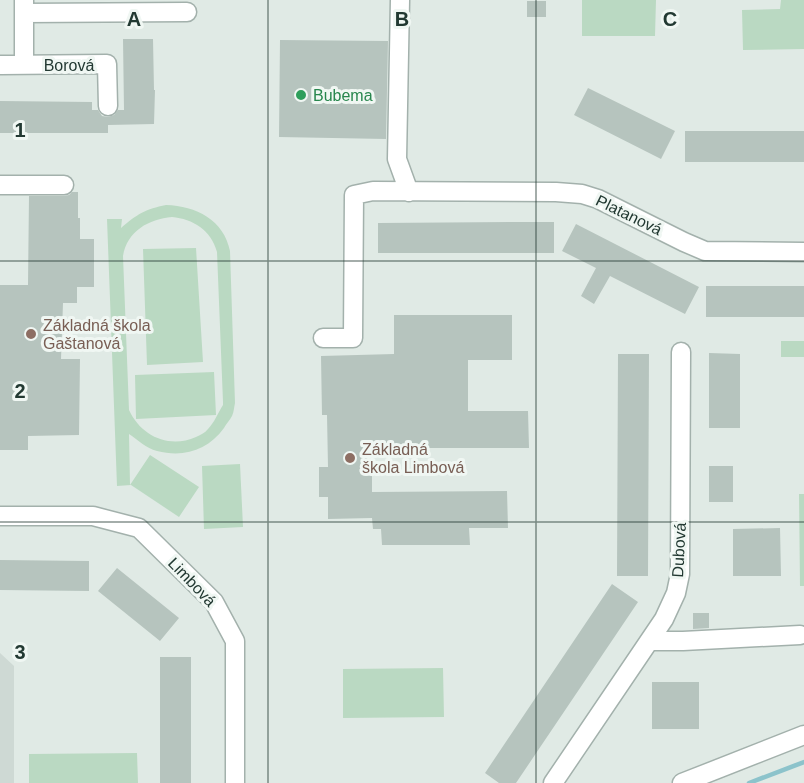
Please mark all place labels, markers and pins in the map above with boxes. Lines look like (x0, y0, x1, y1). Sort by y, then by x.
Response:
place label: Bubema (313, 87, 373, 104)
marker: Bubema (294, 88, 308, 102)
place label: Základná škola Gaštanová (43, 317, 151, 352)
marker: Základná škola Gaštanová (24, 327, 38, 341)
place label: Základná škola Limbová (362, 441, 464, 476)
marker: Základná škola Limbová (343, 451, 357, 465)

